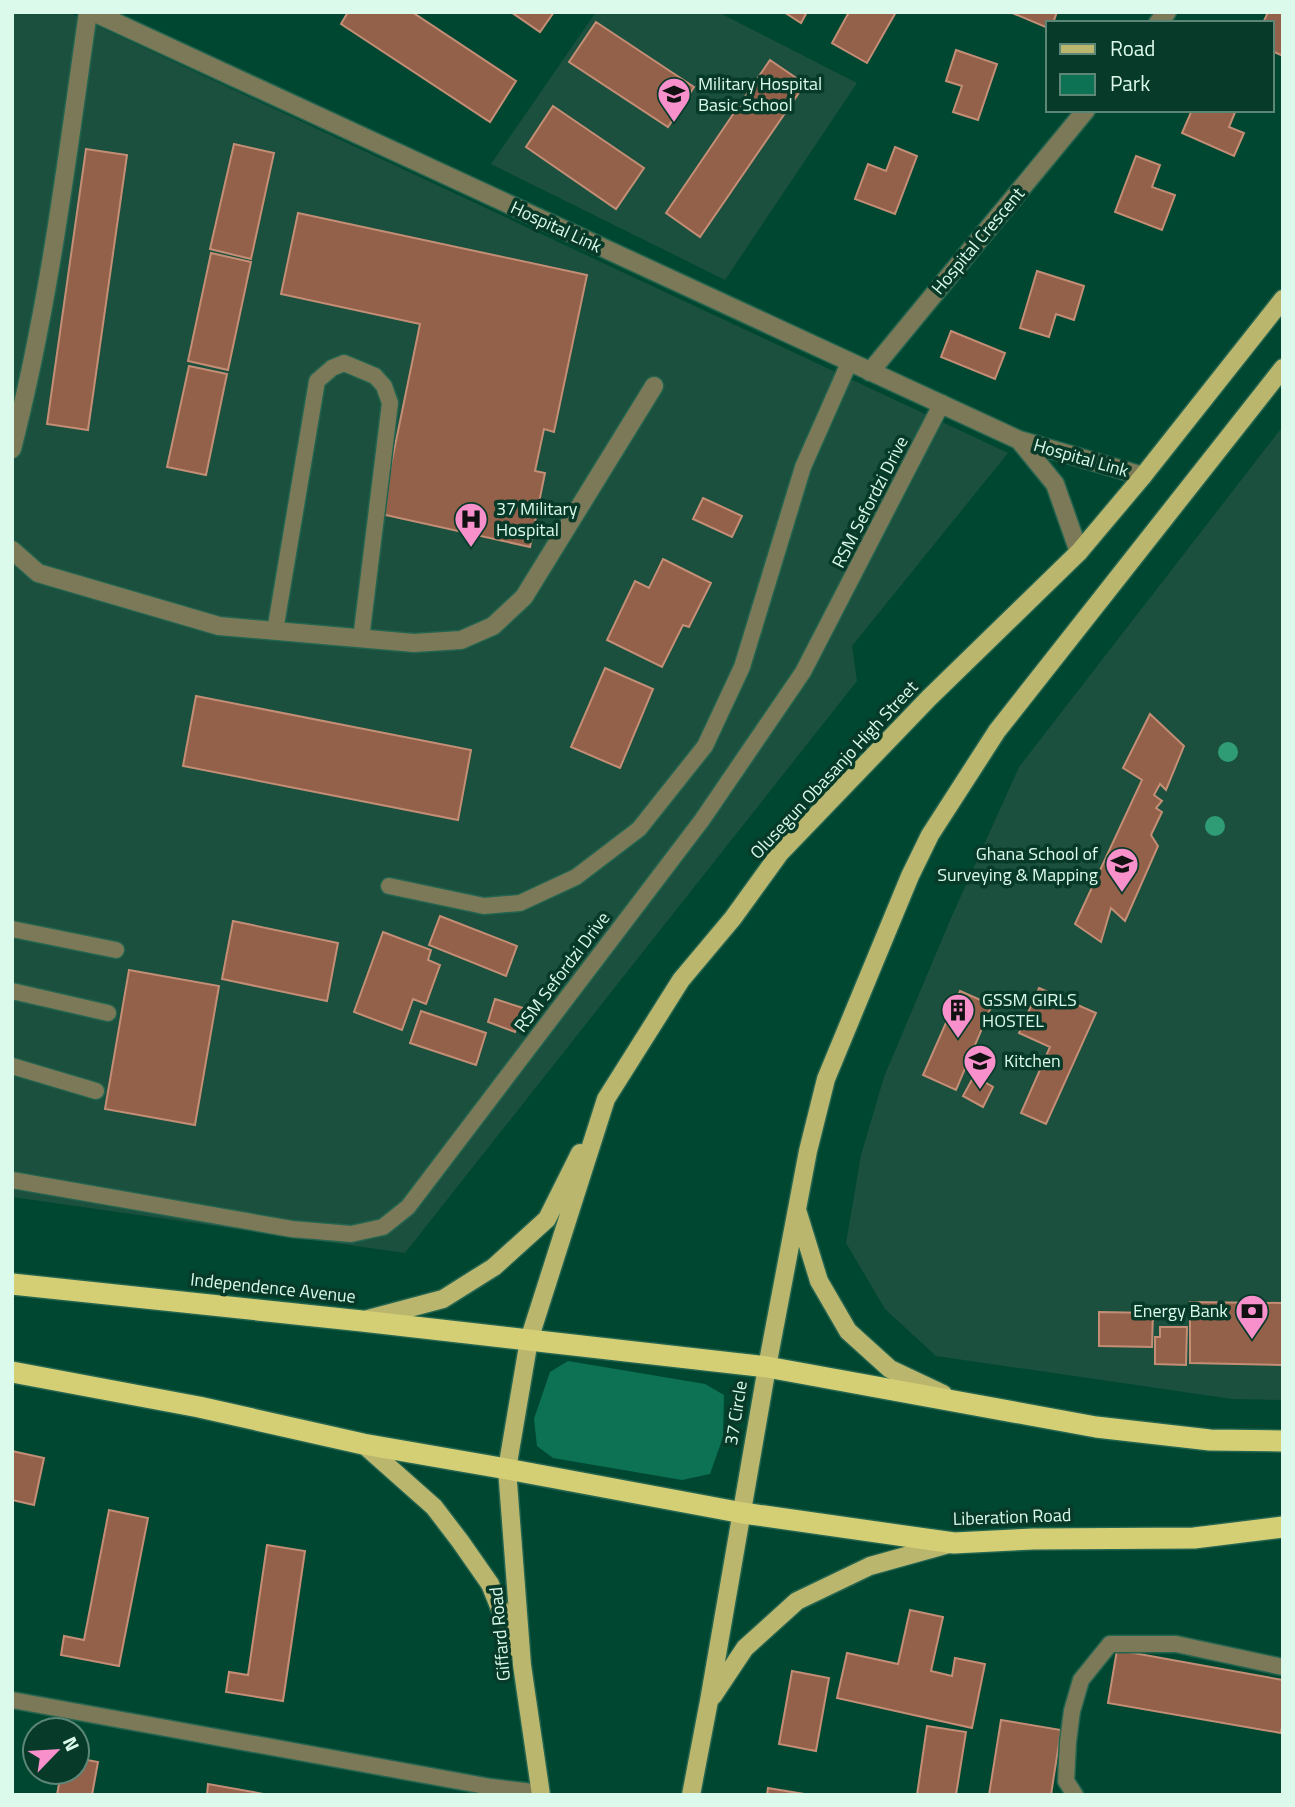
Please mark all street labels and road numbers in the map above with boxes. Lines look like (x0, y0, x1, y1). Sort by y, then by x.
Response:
street label: Hospital Crescent (925, 181, 1031, 300)
street label: Hospital Link (506, 194, 607, 260)
street label: RSM Sefordzi Drive (825, 431, 915, 573)
street label: Hospital Link (1030, 431, 1132, 484)
street label: Olusegun Obasanjo High Street (743, 674, 924, 865)
street label: RSM Sefordzi Drive (507, 906, 616, 1038)
street label: Independence Avenue (189, 1265, 357, 1310)
street label: 37 Circle (717, 1379, 754, 1447)
street label: Liberation Road (952, 1501, 1072, 1532)
street label: Giffard Road (482, 1586, 517, 1682)

